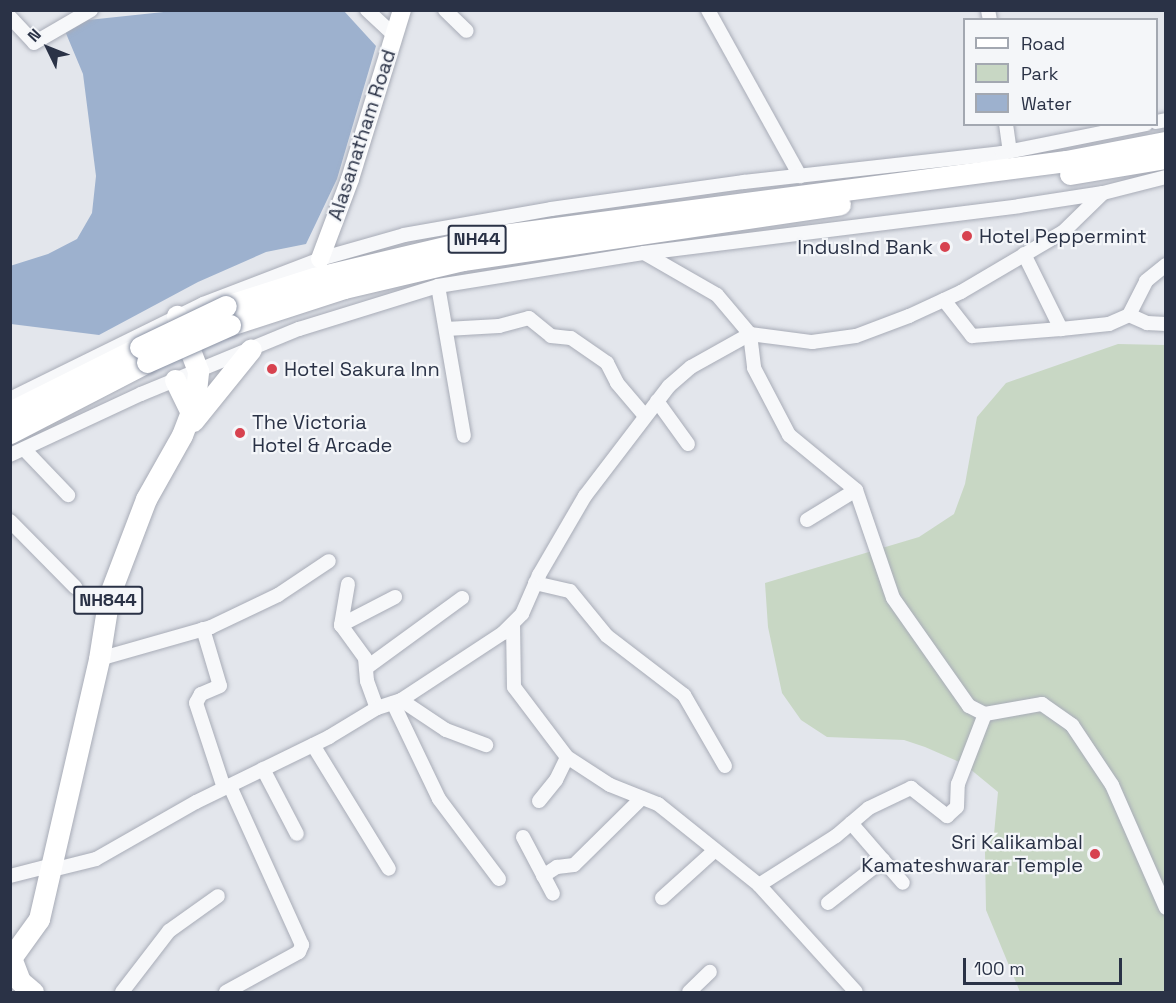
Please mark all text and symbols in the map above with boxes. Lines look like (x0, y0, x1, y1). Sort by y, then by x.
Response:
north arrow (18, 18, 78, 78)
legend (963, 18, 1158, 126)
text: N (23, 24, 46, 46)
text: Road (1021, 32, 1065, 55)
street label: Alasanatham Road (323, 46, 401, 224)
text: Park (1021, 62, 1058, 85)
text: Water (1021, 92, 1072, 115)
road number: NH44 (447, 224, 507, 254)
place label: Hotel Peppermint (979, 224, 1147, 248)
marker: Hotel Peppermint (960, 229, 974, 243)
place label: IndusInd Bank (797, 235, 933, 259)
marker: IndusInd Bank (938, 240, 952, 254)
place label: Hotel Sakura Inn (284, 357, 440, 381)
marker: Hotel Sakura Inn (265, 362, 279, 376)
place label: The Victoria Hotel & Arcade (252, 410, 393, 457)
marker: The Victoria Hotel & Arcade (233, 426, 247, 440)
road number: NH844 (72, 585, 144, 615)
place label: Sri Kalikambal Kamateshwarar Temple (861, 831, 1083, 878)
marker: Sri Kalikambal Kamateshwarar Temple (1088, 847, 1102, 861)
scale bar (966, 946, 1125, 984)
text: 100 m (974, 957, 1025, 980)

